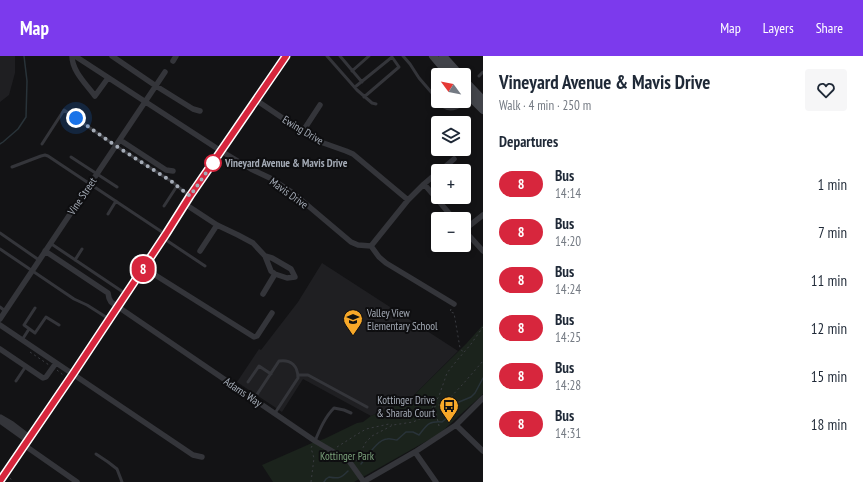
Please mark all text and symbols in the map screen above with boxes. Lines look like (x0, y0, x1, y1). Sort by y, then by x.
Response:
text: Map (20, 16, 49, 40)
text: Map (720, 19, 741, 37)
text: Layers (763, 19, 794, 37)
text: Share (816, 19, 843, 37)
north arrow (431, 68, 471, 108)
map controls (431, 68, 471, 252)
button: heart (805, 69, 847, 111)
text: Vineyard Avenue & Mavis Drive (499, 70, 710, 94)
text: Walk · 4 min · 250 m (499, 97, 591, 114)
your location (66, 108, 86, 128)
street label: Ewing Drive (280, 112, 326, 148)
button: layers (431, 116, 471, 156)
text: Departures (499, 132, 558, 151)
marker: Vineyard Avenue & Mavis Drive (204, 154, 222, 172)
place label: Vineyard Avenue & Mavis Drive (224, 156, 348, 170)
button: + (431, 164, 471, 204)
text: Bus (555, 166, 574, 185)
street label: Mavis Drive (267, 174, 311, 212)
street label: Vine Street (64, 175, 100, 218)
text: 8 (518, 175, 524, 193)
text: 1 min (817, 175, 847, 194)
text: 14:14 (555, 185, 581, 202)
button: − (431, 212, 471, 252)
text: Bus (555, 214, 574, 233)
text: 8 (518, 223, 524, 241)
text: 7 min (818, 223, 847, 242)
text: 14:20 (555, 233, 581, 250)
line badge: 8 (130, 256, 156, 282)
text: 8 (140, 260, 146, 278)
text: Bus (555, 262, 574, 281)
text: 8 (518, 271, 524, 289)
text: 11 min (811, 271, 847, 290)
text: 14:24 (555, 281, 581, 298)
place label: Valley View Elementary School (366, 306, 438, 333)
school or university icon: Valley View Elementary School (342, 308, 364, 336)
text: Bus (555, 310, 574, 329)
text: 8 (518, 319, 524, 337)
text: 12 min (811, 319, 847, 338)
text: 14:25 (555, 329, 581, 346)
text: Bus (555, 358, 574, 377)
text: 8 (518, 367, 524, 385)
text: 15 min (811, 367, 847, 386)
street label: Adams Way (221, 374, 265, 410)
text: 14:28 (555, 377, 581, 394)
place label: Kottinger Drive & Sharab Court (376, 393, 435, 420)
bus stop icon: Kottinger Drive & Sharab Court (438, 395, 460, 423)
text: Bus (555, 406, 574, 425)
text: 8 (518, 415, 524, 433)
text: 18 min (811, 415, 847, 434)
text: 14:31 (555, 425, 581, 442)
park label: Kottinger Park (320, 449, 375, 463)

